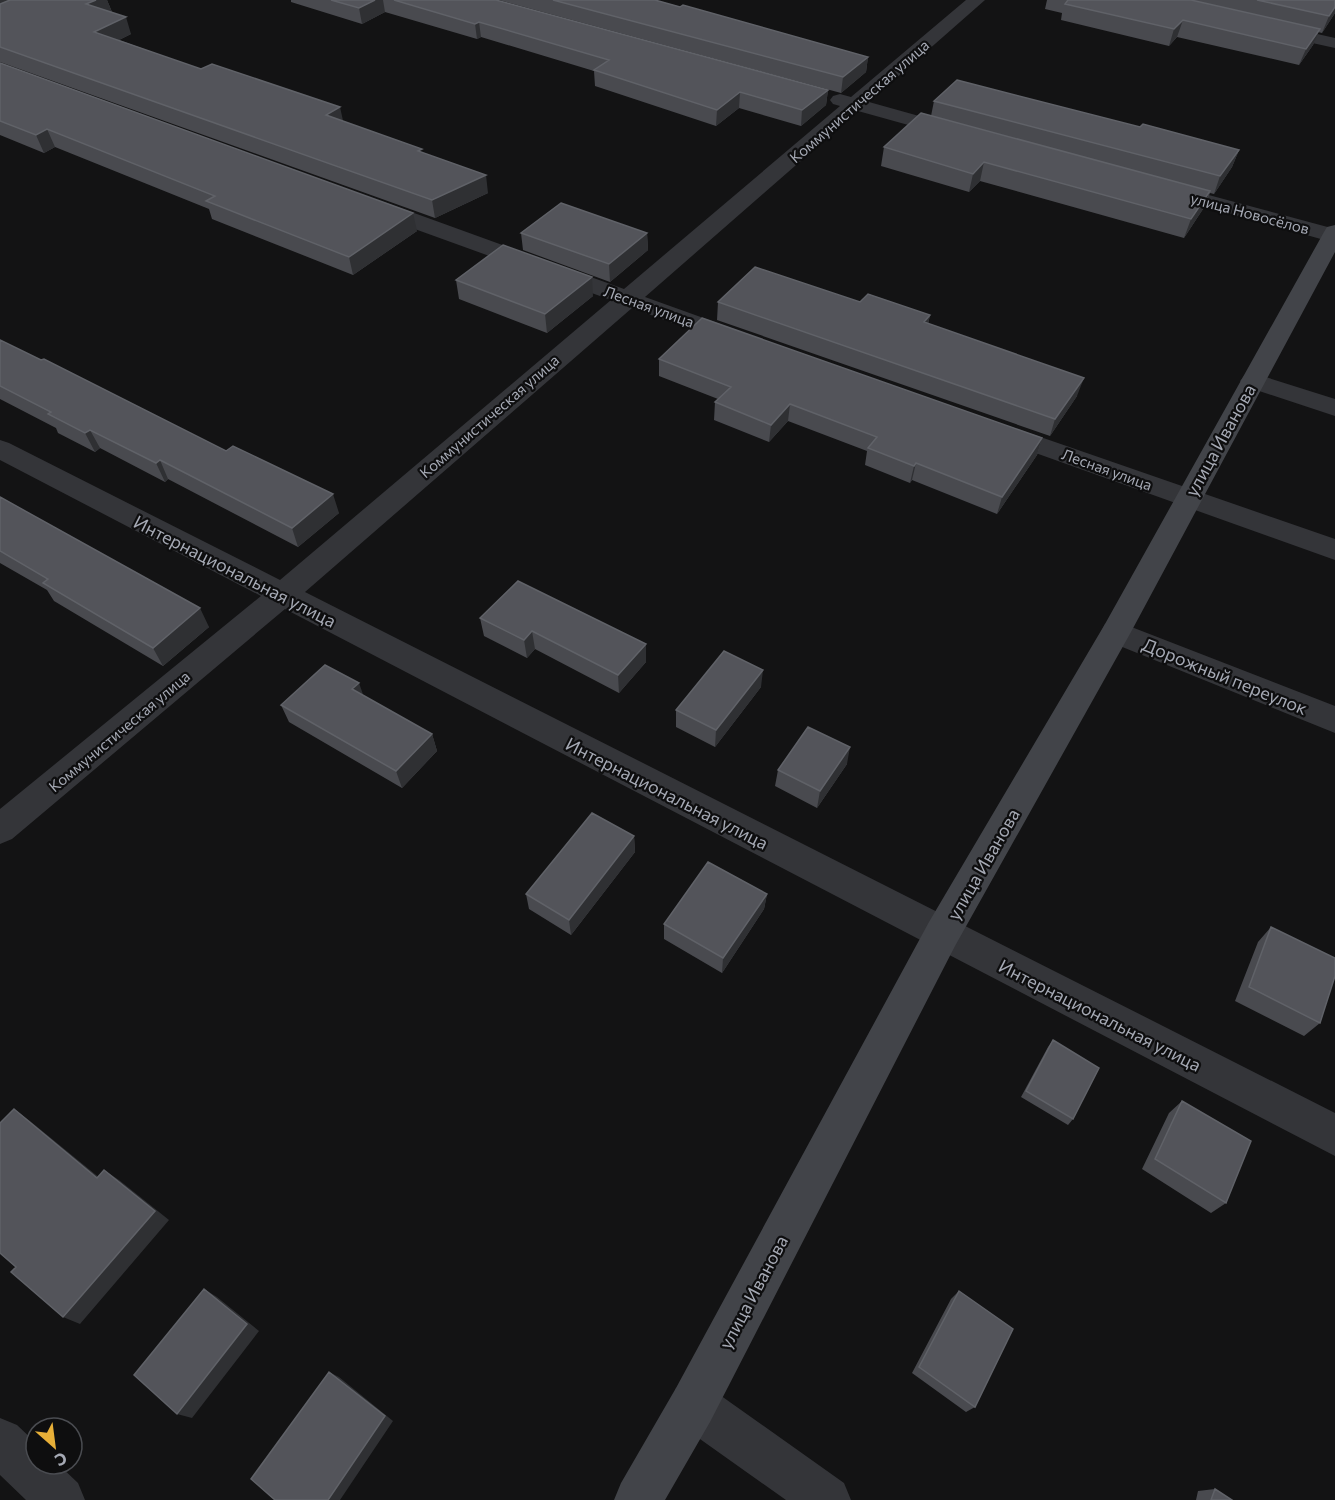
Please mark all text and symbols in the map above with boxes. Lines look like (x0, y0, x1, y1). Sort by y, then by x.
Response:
street label: Коммунистическая улица (786, 36, 932, 166)
street label: улица Новосёлов (1189, 189, 1311, 237)
street label: Лесная улица (601, 281, 697, 331)
street label: Коммунистическая улица (416, 351, 562, 481)
street label: улица Иванова (1180, 380, 1260, 500)
street label: Лесная улица (1059, 444, 1155, 494)
street label: Интернациональная улица (130, 510, 340, 632)
street label: Дорожный переулок (1139, 633, 1311, 719)
street label: Коммунистическая улица (45, 667, 193, 795)
street label: Интернациональная улица (562, 732, 772, 854)
street label: улица Иванова (942, 804, 1024, 924)
street label: Интернациональная улица (995, 954, 1205, 1076)
street label: улица Иванова (714, 1232, 792, 1352)
north arrow (24, 1416, 84, 1476)
text: С (52, 1449, 71, 1471)

